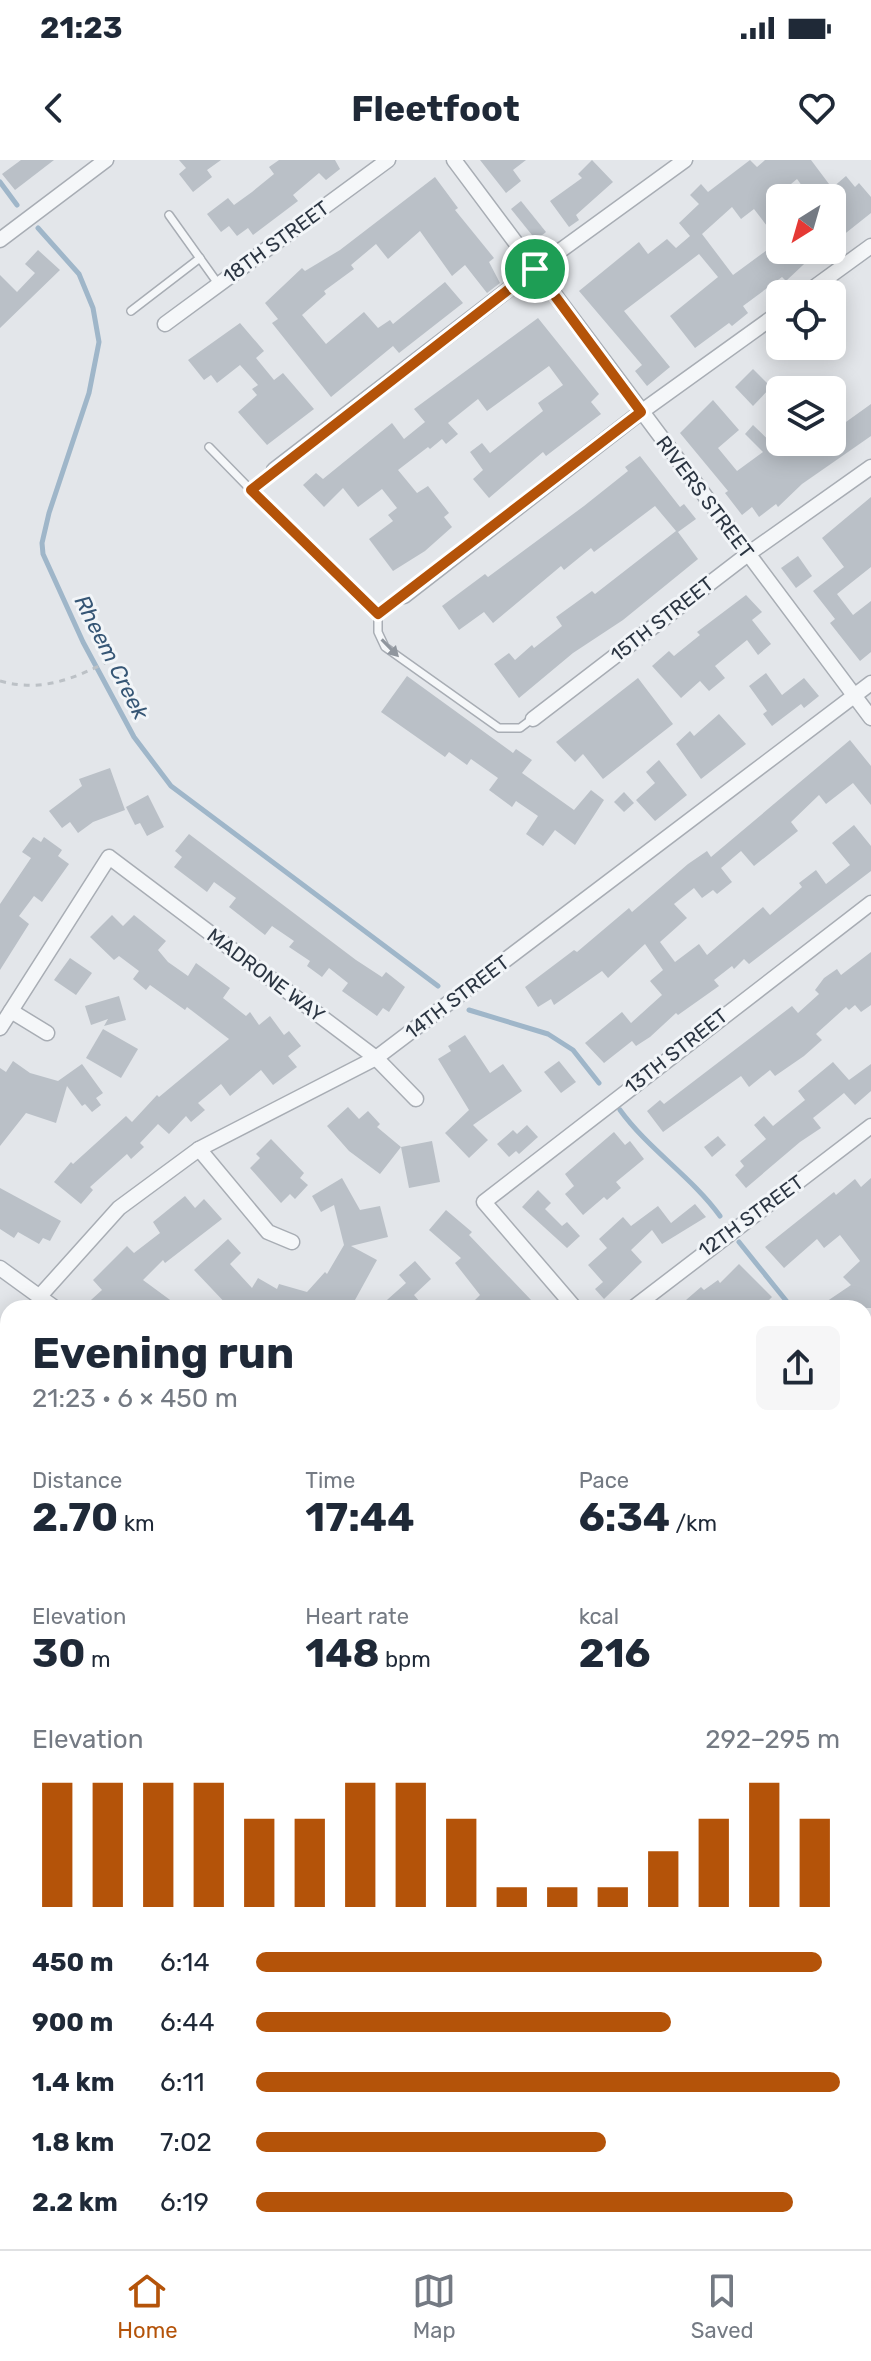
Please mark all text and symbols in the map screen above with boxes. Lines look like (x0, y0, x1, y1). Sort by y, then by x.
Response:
text: 21:23 (40, 10, 122, 46)
icon: back (32, 86, 76, 130)
icon: heart (795, 86, 839, 130)
text: Fleetfoot (351, 87, 520, 130)
north arrow (766, 184, 846, 264)
map controls (766, 184, 846, 456)
street label: 18TH STREET (218, 195, 334, 288)
pin (501, 235, 569, 303)
icon: arrive (513, 247, 557, 291)
button: locate (766, 280, 846, 360)
button: layers (766, 376, 846, 456)
street label: RIVERS STREET (651, 431, 759, 563)
street label: 15TH STREET (606, 571, 719, 667)
water label: Rheem Creek (69, 590, 155, 725)
one-way arrow (381, 638, 399, 658)
street label: MADRONE WAY (203, 923, 329, 1027)
street label: 14TH STREET (400, 950, 514, 1044)
street label: 13TH STREET (620, 1003, 733, 1099)
street label: 12TH STREET (694, 1170, 808, 1262)
button: share (756, 1326, 840, 1410)
text: Evening run (32, 1327, 294, 1379)
text: 21:23 · 6 × 450 m (32, 1383, 238, 1414)
text: Distance (32, 1467, 122, 1494)
text: Time (305, 1467, 355, 1494)
text: Pace (579, 1467, 629, 1494)
text: 2.70 (32, 1494, 118, 1541)
text: 17:44 (305, 1494, 414, 1541)
text: 6:34 (579, 1494, 670, 1541)
text: km (118, 1510, 155, 1537)
text: /km (670, 1510, 717, 1537)
text: Elevation (32, 1603, 126, 1630)
text: Heart rate (305, 1603, 409, 1630)
text: kcal (579, 1603, 619, 1630)
text: 30 (32, 1630, 86, 1677)
text: 148 (305, 1630, 380, 1677)
text: 216 (579, 1630, 651, 1677)
text: m (86, 1646, 111, 1673)
text: bpm (380, 1646, 431, 1673)
text: Elevation (32, 1724, 143, 1755)
text: 292–295 m (705, 1724, 840, 1755)
text: 450 m (32, 1947, 114, 1978)
text: 6:14 (160, 1947, 210, 1978)
text: 900 m (32, 2007, 113, 2038)
text: 6:44 (160, 2007, 215, 2038)
text: 1.4 km (32, 2067, 114, 2098)
text: 6:11 (160, 2067, 205, 2098)
text: 1.8 km (32, 2127, 114, 2158)
text: 7:02 (160, 2127, 212, 2158)
text: 2.2 km (32, 2187, 118, 2218)
text: 6:19 (160, 2187, 209, 2218)
tab: Home (117, 2269, 178, 2344)
tab: Map (412, 2269, 456, 2344)
tab: Saved (691, 2269, 754, 2344)

